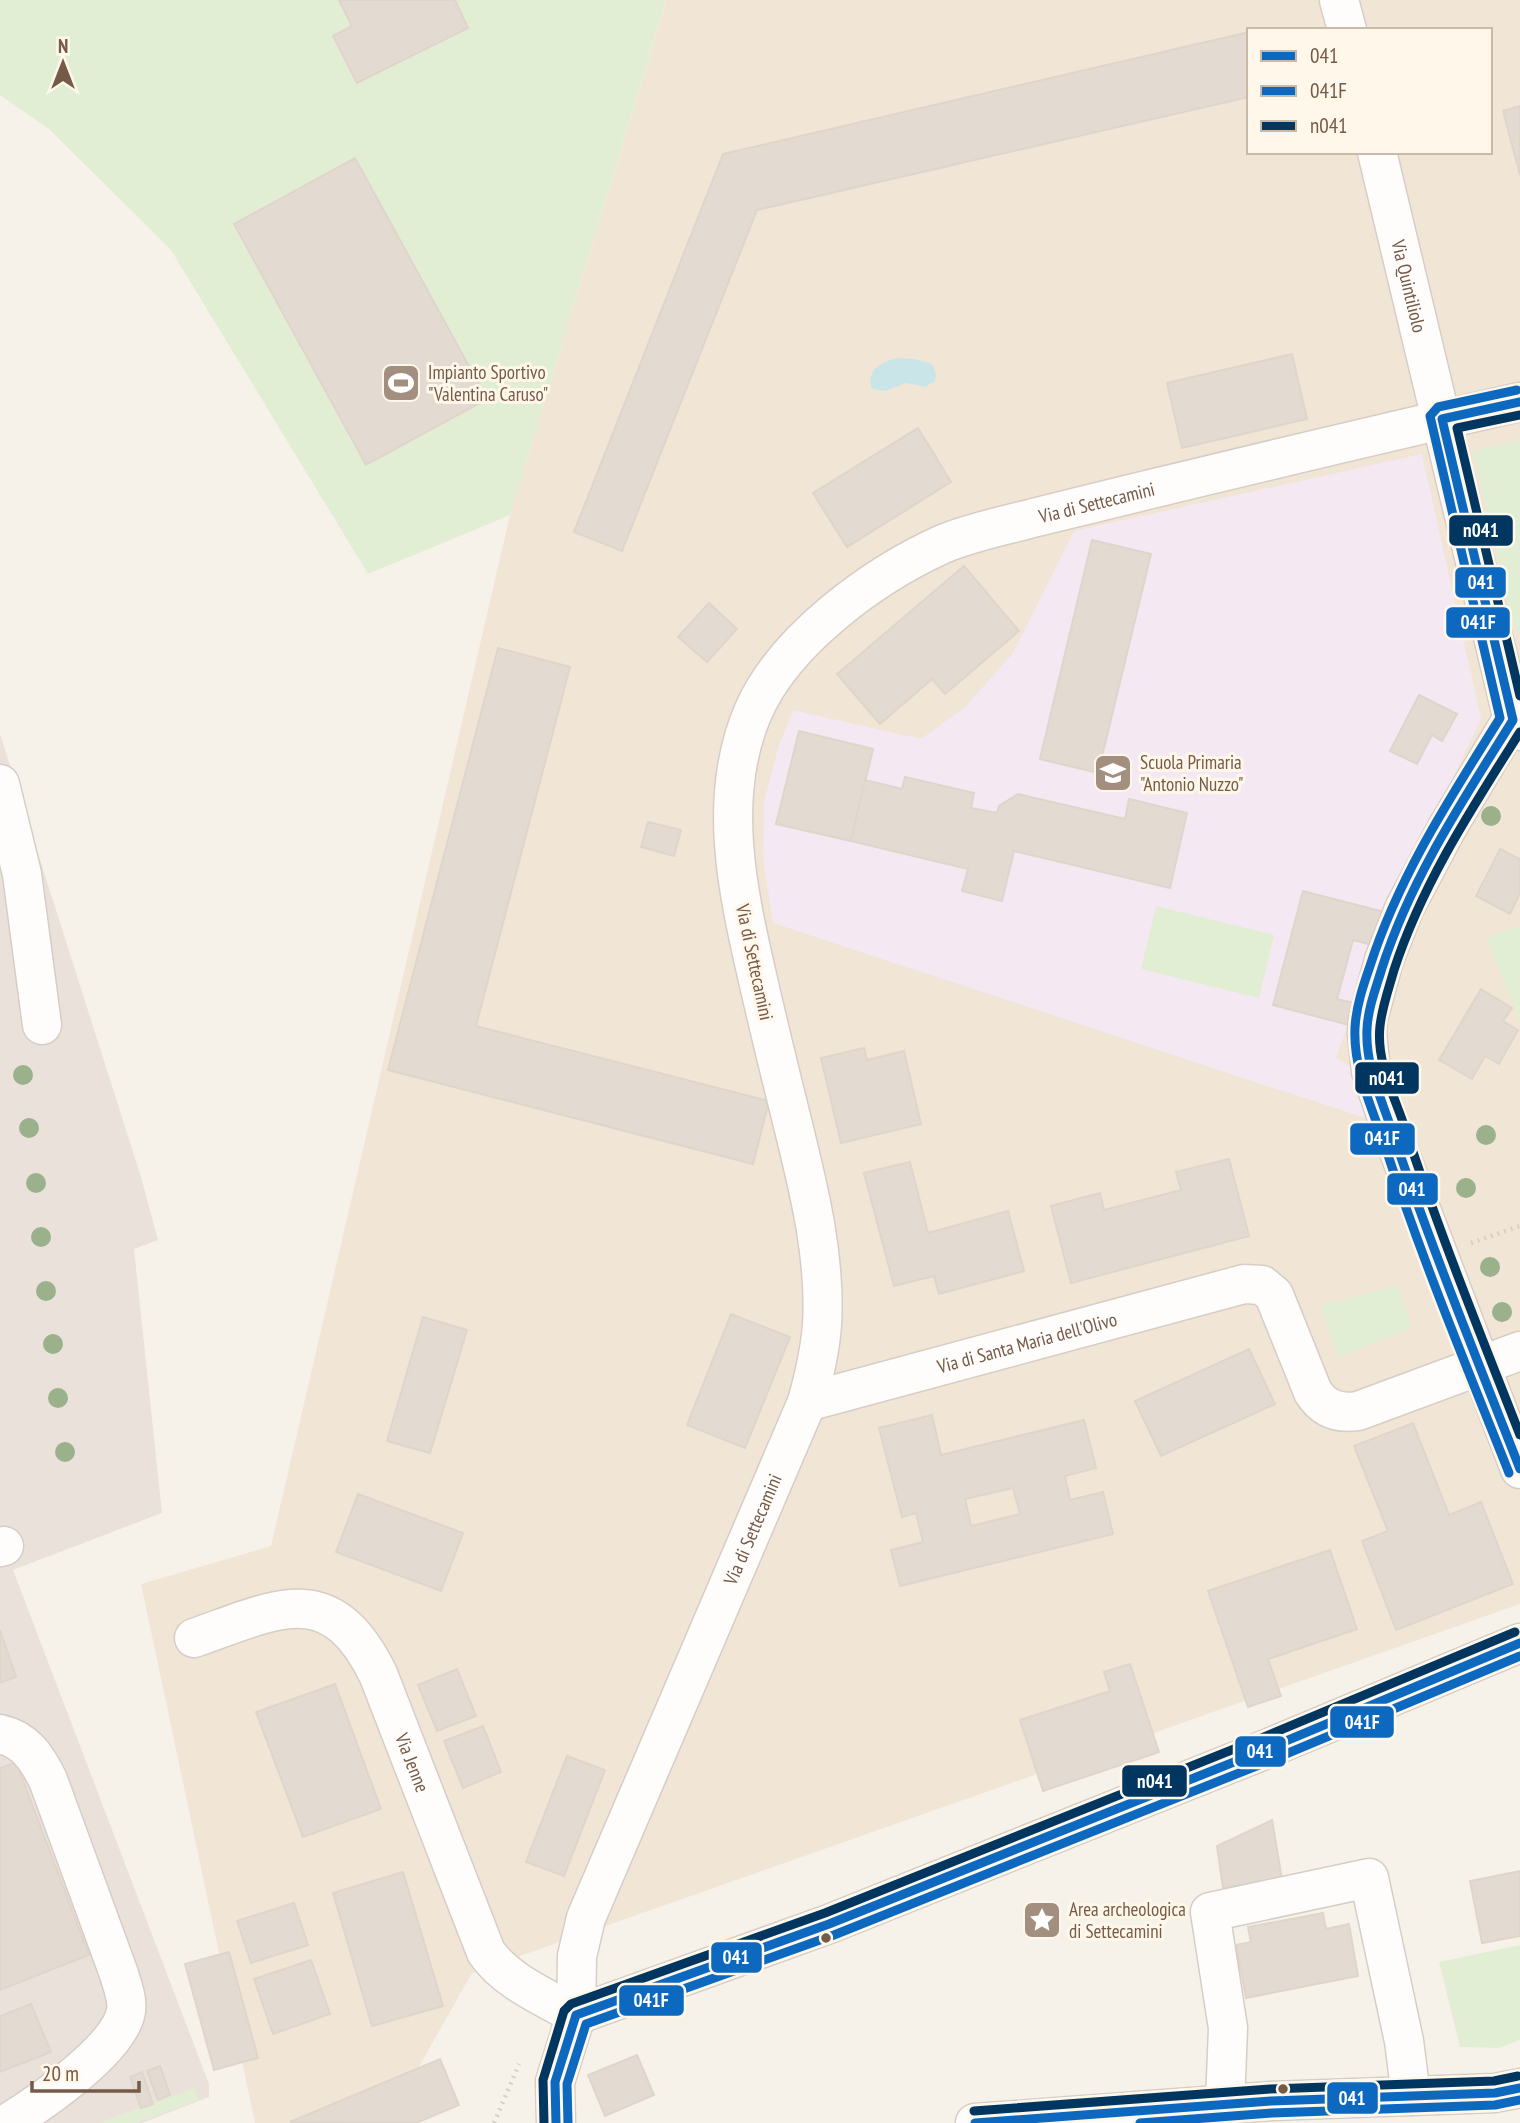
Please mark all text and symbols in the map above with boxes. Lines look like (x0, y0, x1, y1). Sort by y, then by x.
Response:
north arrow (28, 28, 98, 98)
legend (1247, 28, 1492, 154)
text: N (58, 34, 68, 58)
text: 041 (1310, 42, 1338, 69)
text: 041F (1310, 77, 1347, 104)
text: n041 (1310, 112, 1348, 139)
street label: Via Quintiliolo (1386, 236, 1432, 335)
place label: Impianto Sportivo "Valentina Caruso" (428, 360, 548, 406)
sports icon: Impianto Sportivo "Valentina Caruso" (380, 362, 422, 404)
street label: Via di Settecamini (1035, 477, 1157, 528)
line badge: n041 (1448, 514, 1514, 547)
text: n041 (1463, 518, 1499, 542)
line badge: 041 (1454, 566, 1507, 599)
text: 041 (1467, 570, 1495, 594)
line badge: 041F (1445, 606, 1511, 639)
text: 041F (1460, 610, 1496, 634)
place label: Scuola Primaria "Antonio Nuzzo" (1140, 750, 1244, 796)
school or university icon: Scuola Primaria "Antonio Nuzzo" (1092, 752, 1134, 794)
street label: Via di Settecamini (731, 901, 779, 1022)
line badge: n041 (1354, 1061, 1420, 1095)
text: n041 (1369, 1066, 1405, 1090)
line badge: 041F (1349, 1122, 1416, 1156)
text: 041F (1364, 1126, 1400, 1150)
line badge: 041 (1386, 1172, 1439, 1206)
text: 041 (1398, 1177, 1426, 1201)
street label: Via di Santa Maria dell'Olivo (934, 1307, 1120, 1379)
street label: Via di Settecamini (718, 1470, 787, 1589)
line badge: 041F (1329, 1705, 1395, 1739)
text: 041F (1344, 1710, 1380, 1734)
street label: Via Jenne (390, 1729, 435, 1796)
line badge: 041 (1234, 1735, 1287, 1768)
text: 041 (1246, 1739, 1274, 1763)
line badge: n041 (1121, 1764, 1188, 1798)
text: n041 (1137, 1769, 1173, 1793)
place label: Area archeologica di Settecamini (1069, 1897, 1186, 1943)
place icon: Area archeologica di Settecamini (1021, 1899, 1063, 1941)
unlabelled marker (819, 1931, 833, 1945)
line badge: 041 (710, 1941, 763, 1974)
text: 041 (722, 1945, 750, 1969)
line badge: 041F (618, 1984, 685, 2017)
text: 041F (633, 1988, 669, 2012)
scale bar (32, 2050, 138, 2094)
text: 20 m (42, 2060, 79, 2087)
line badge: 041 (1326, 2081, 1379, 2115)
unlabelled marker (1276, 2082, 1290, 2096)
text: 041 (1338, 2086, 1366, 2110)

